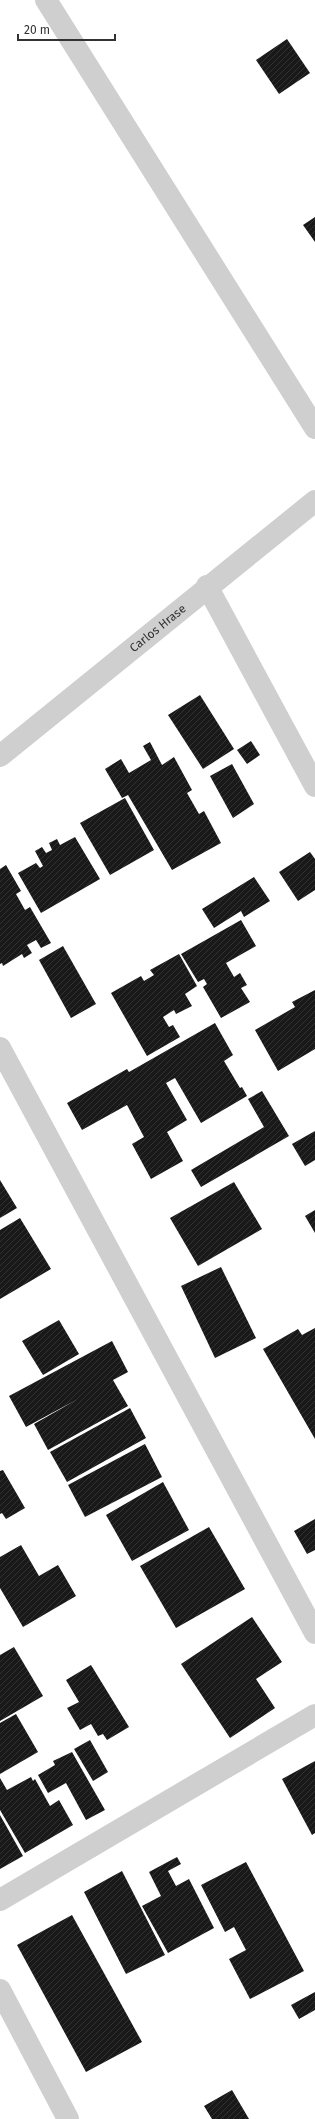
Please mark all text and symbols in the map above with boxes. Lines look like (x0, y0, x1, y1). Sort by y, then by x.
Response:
scale bar (18, 16, 115, 42)
text: 20 m (24, 23, 50, 37)
street label: Carlos Hrase (127, 601, 189, 655)

